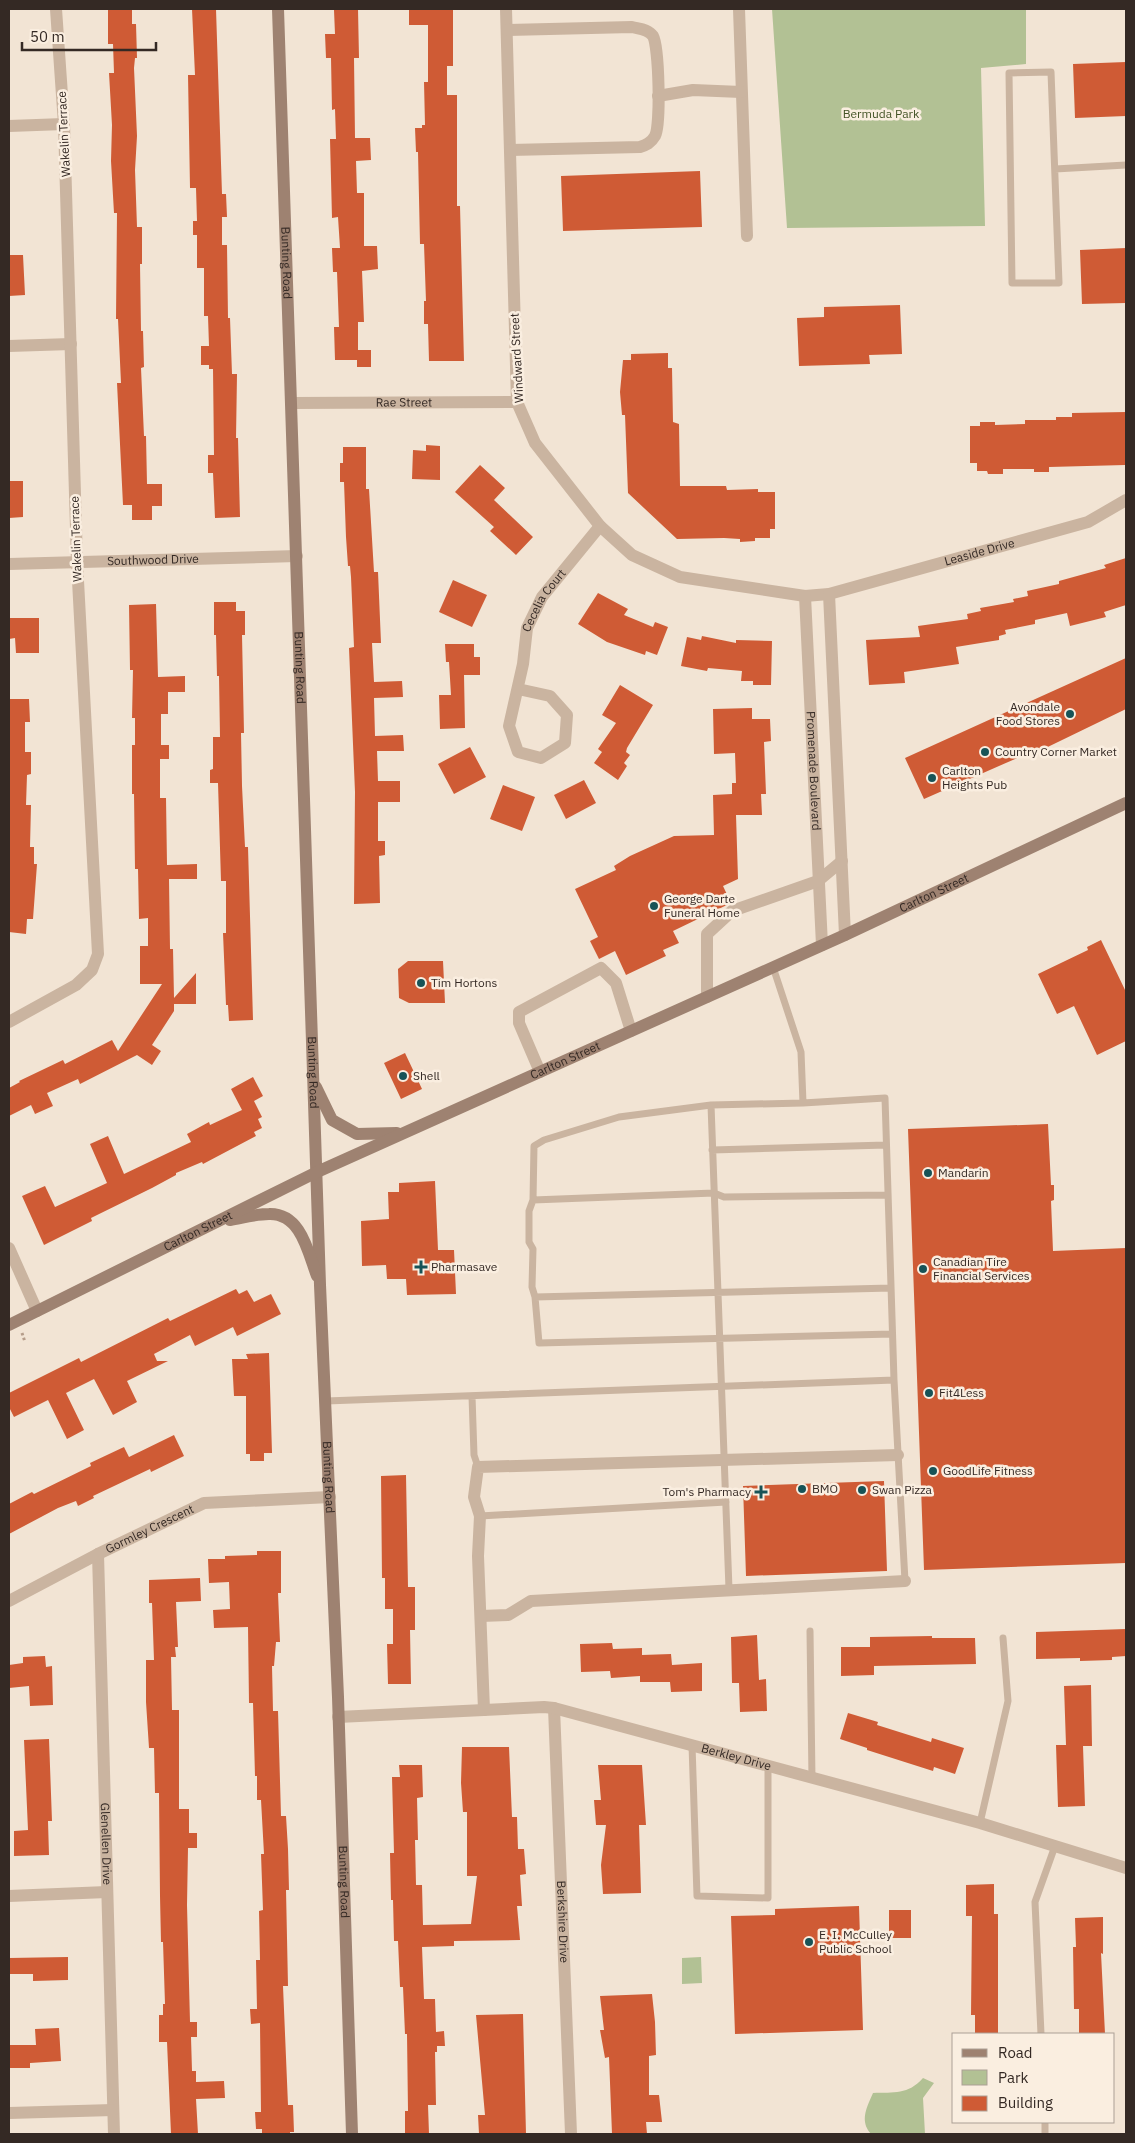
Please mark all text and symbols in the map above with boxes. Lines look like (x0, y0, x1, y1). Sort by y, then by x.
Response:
scale bar (22, 20, 156, 52)
text: 50 m (30, 27, 65, 46)
street label: Wakelin Terrace (54, 90, 73, 177)
park label: Bermuda Park (843, 106, 920, 121)
street label: Bunting Road (278, 226, 296, 299)
street label: Windward Street (507, 313, 526, 403)
street label: Rae Street (376, 394, 432, 410)
street label: Wakelin Terrace (66, 495, 84, 582)
street label: Leaside Drive (943, 535, 1016, 569)
street label: Southwood Drive (107, 551, 199, 568)
street label: Cecelia Court (518, 566, 569, 634)
street label: Bunting Road (291, 631, 309, 704)
place label: Avondale Food Stores (996, 699, 1060, 728)
marker: Avondale Food Stores (1064, 708, 1076, 720)
street label: Promenade Boulevard (804, 711, 824, 831)
place label: Country Corner Market (995, 744, 1117, 759)
marker: Country Corner Market (979, 746, 991, 758)
place label: Carlton Heights Pub (942, 763, 1007, 792)
marker: Carlton Heights Pub (926, 772, 938, 784)
street label: Carlton Street (897, 870, 971, 915)
place label: George Darte Funeral Home (664, 891, 740, 920)
marker: George Darte Funeral Home (648, 900, 660, 912)
place label: Tim Hortons (431, 975, 498, 990)
marker: Tim Hortons (415, 977, 427, 989)
street label: Bunting Road (305, 1036, 322, 1109)
street label: Carlton Street (528, 1038, 602, 1082)
place label: Shell (413, 1068, 440, 1083)
marker: Shell (397, 1070, 409, 1082)
place label: Mandarin (938, 1165, 989, 1180)
marker: Mandarin (922, 1167, 934, 1179)
street label: Carlton Street (161, 1207, 235, 1254)
place label: Canadian Tire Financial Services (933, 1254, 1030, 1283)
place label: Pharmasave (431, 1259, 498, 1274)
marker: Pharmasave (415, 1261, 427, 1273)
marker: Canadian Tire Financial Services (917, 1263, 929, 1275)
place label: Fit4Less (939, 1385, 984, 1400)
marker: Fit4Less (923, 1387, 935, 1399)
street label: Bunting Road (320, 1441, 338, 1514)
place label: GoodLife Fitness (943, 1463, 1033, 1478)
marker: GoodLife Fitness (927, 1465, 939, 1477)
place label: BMO (812, 1481, 838, 1496)
place label: Swan Pizza (872, 1482, 933, 1497)
marker: BMO (796, 1483, 808, 1495)
place label: Tom's Pharmacy (663, 1484, 751, 1499)
marker: Swan Pizza (856, 1484, 868, 1496)
marker: Tom's Pharmacy (755, 1486, 767, 1498)
street label: Gormley Crescent (103, 1501, 196, 1556)
street label: Berkley Drive (700, 1740, 773, 1773)
street label: Glenellen Drive (98, 1803, 115, 1886)
street label: Bunting Road (336, 1845, 353, 1918)
street label: Berkshire Drive (554, 1880, 572, 1964)
place label: E. I. McCulley Public School (819, 1927, 892, 1956)
marker: E. I. McCulley Public School (803, 1936, 815, 1948)
legend (952, 2033, 1115, 2123)
text: Road (998, 2043, 1033, 2062)
text: Park (998, 2068, 1028, 2087)
text: Building (998, 2093, 1053, 2112)

